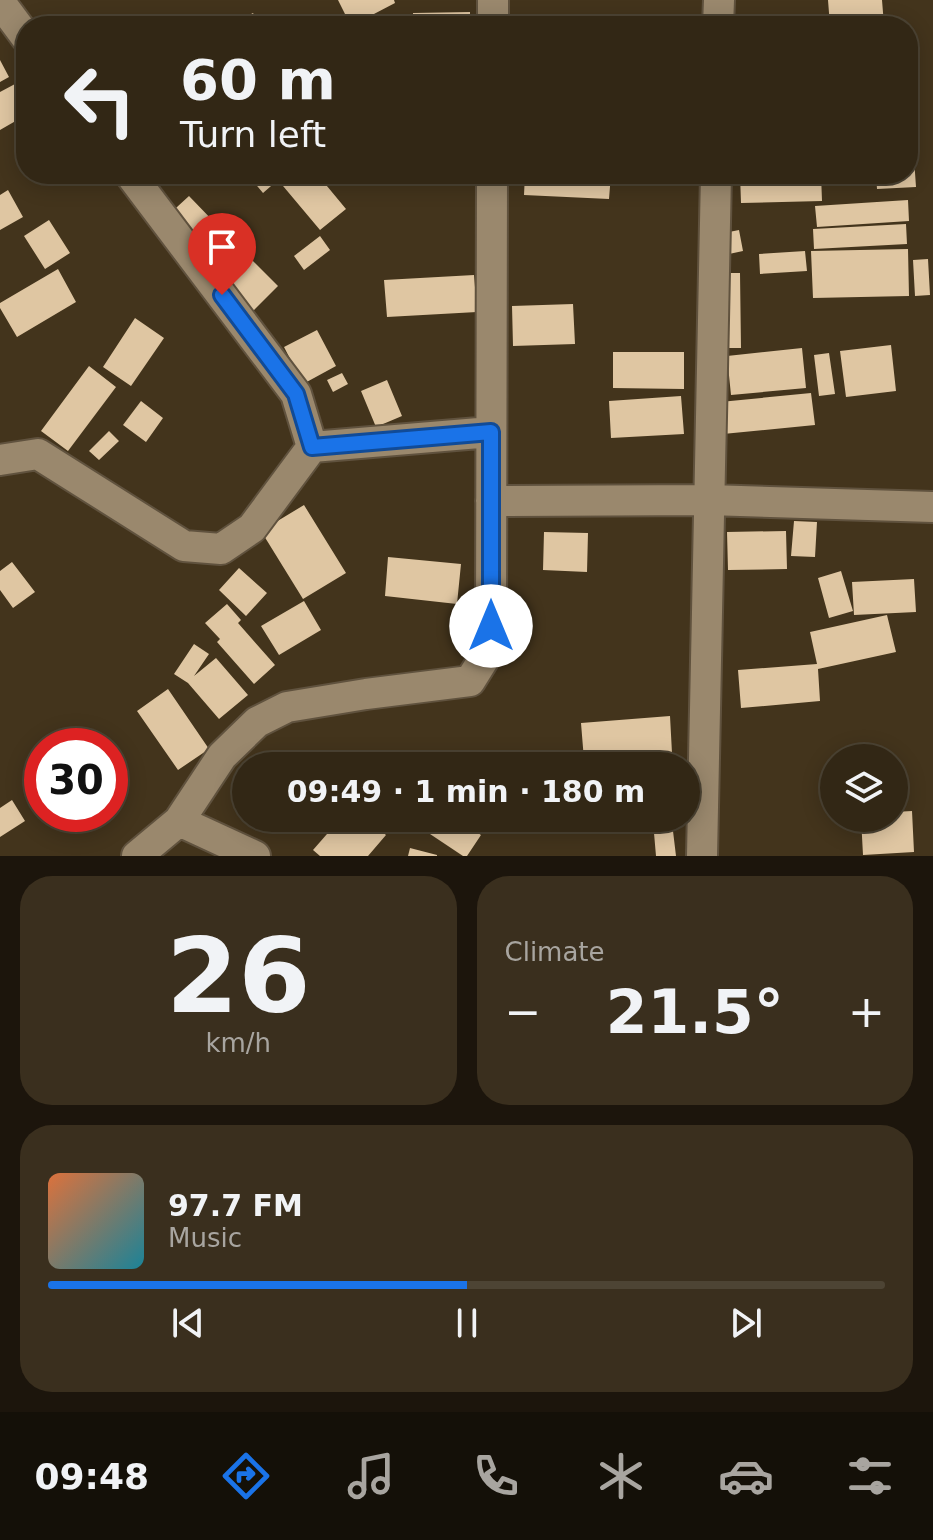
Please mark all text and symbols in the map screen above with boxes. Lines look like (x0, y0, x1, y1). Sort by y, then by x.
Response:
text: 60 m (180, 47, 336, 112)
icon: left (48, 48, 152, 152)
text: Turn left (180, 114, 326, 155)
pin (188, 213, 256, 295)
icon: arrive (200, 225, 244, 269)
position arrow (449, 584, 533, 668)
speed limit sign: 30 (24, 728, 128, 832)
map controls (820, 744, 908, 832)
button: layers (820, 744, 908, 832)
text: 09:49 · 1 min · 180 m (287, 774, 645, 809)
text: 26 (166, 915, 311, 1037)
text: Climate (505, 937, 605, 967)
text: 21.5° (606, 977, 784, 1047)
text: − (505, 986, 541, 1037)
text: + (848, 986, 885, 1037)
text: km/h (205, 1028, 271, 1058)
text: 97.7 FM (168, 1188, 303, 1223)
text: Music (168, 1223, 242, 1253)
icon: previous (166, 1301, 210, 1345)
icon: pause (445, 1301, 489, 1345)
icon: next (724, 1301, 768, 1345)
icon: directions (218, 1448, 274, 1504)
icon: music (343, 1448, 399, 1504)
icon: phone (468, 1448, 524, 1504)
icon: climate (593, 1448, 649, 1504)
icon: car (718, 1448, 774, 1504)
icon: filters (842, 1448, 898, 1504)
text: 09:48 (34, 1456, 149, 1497)

